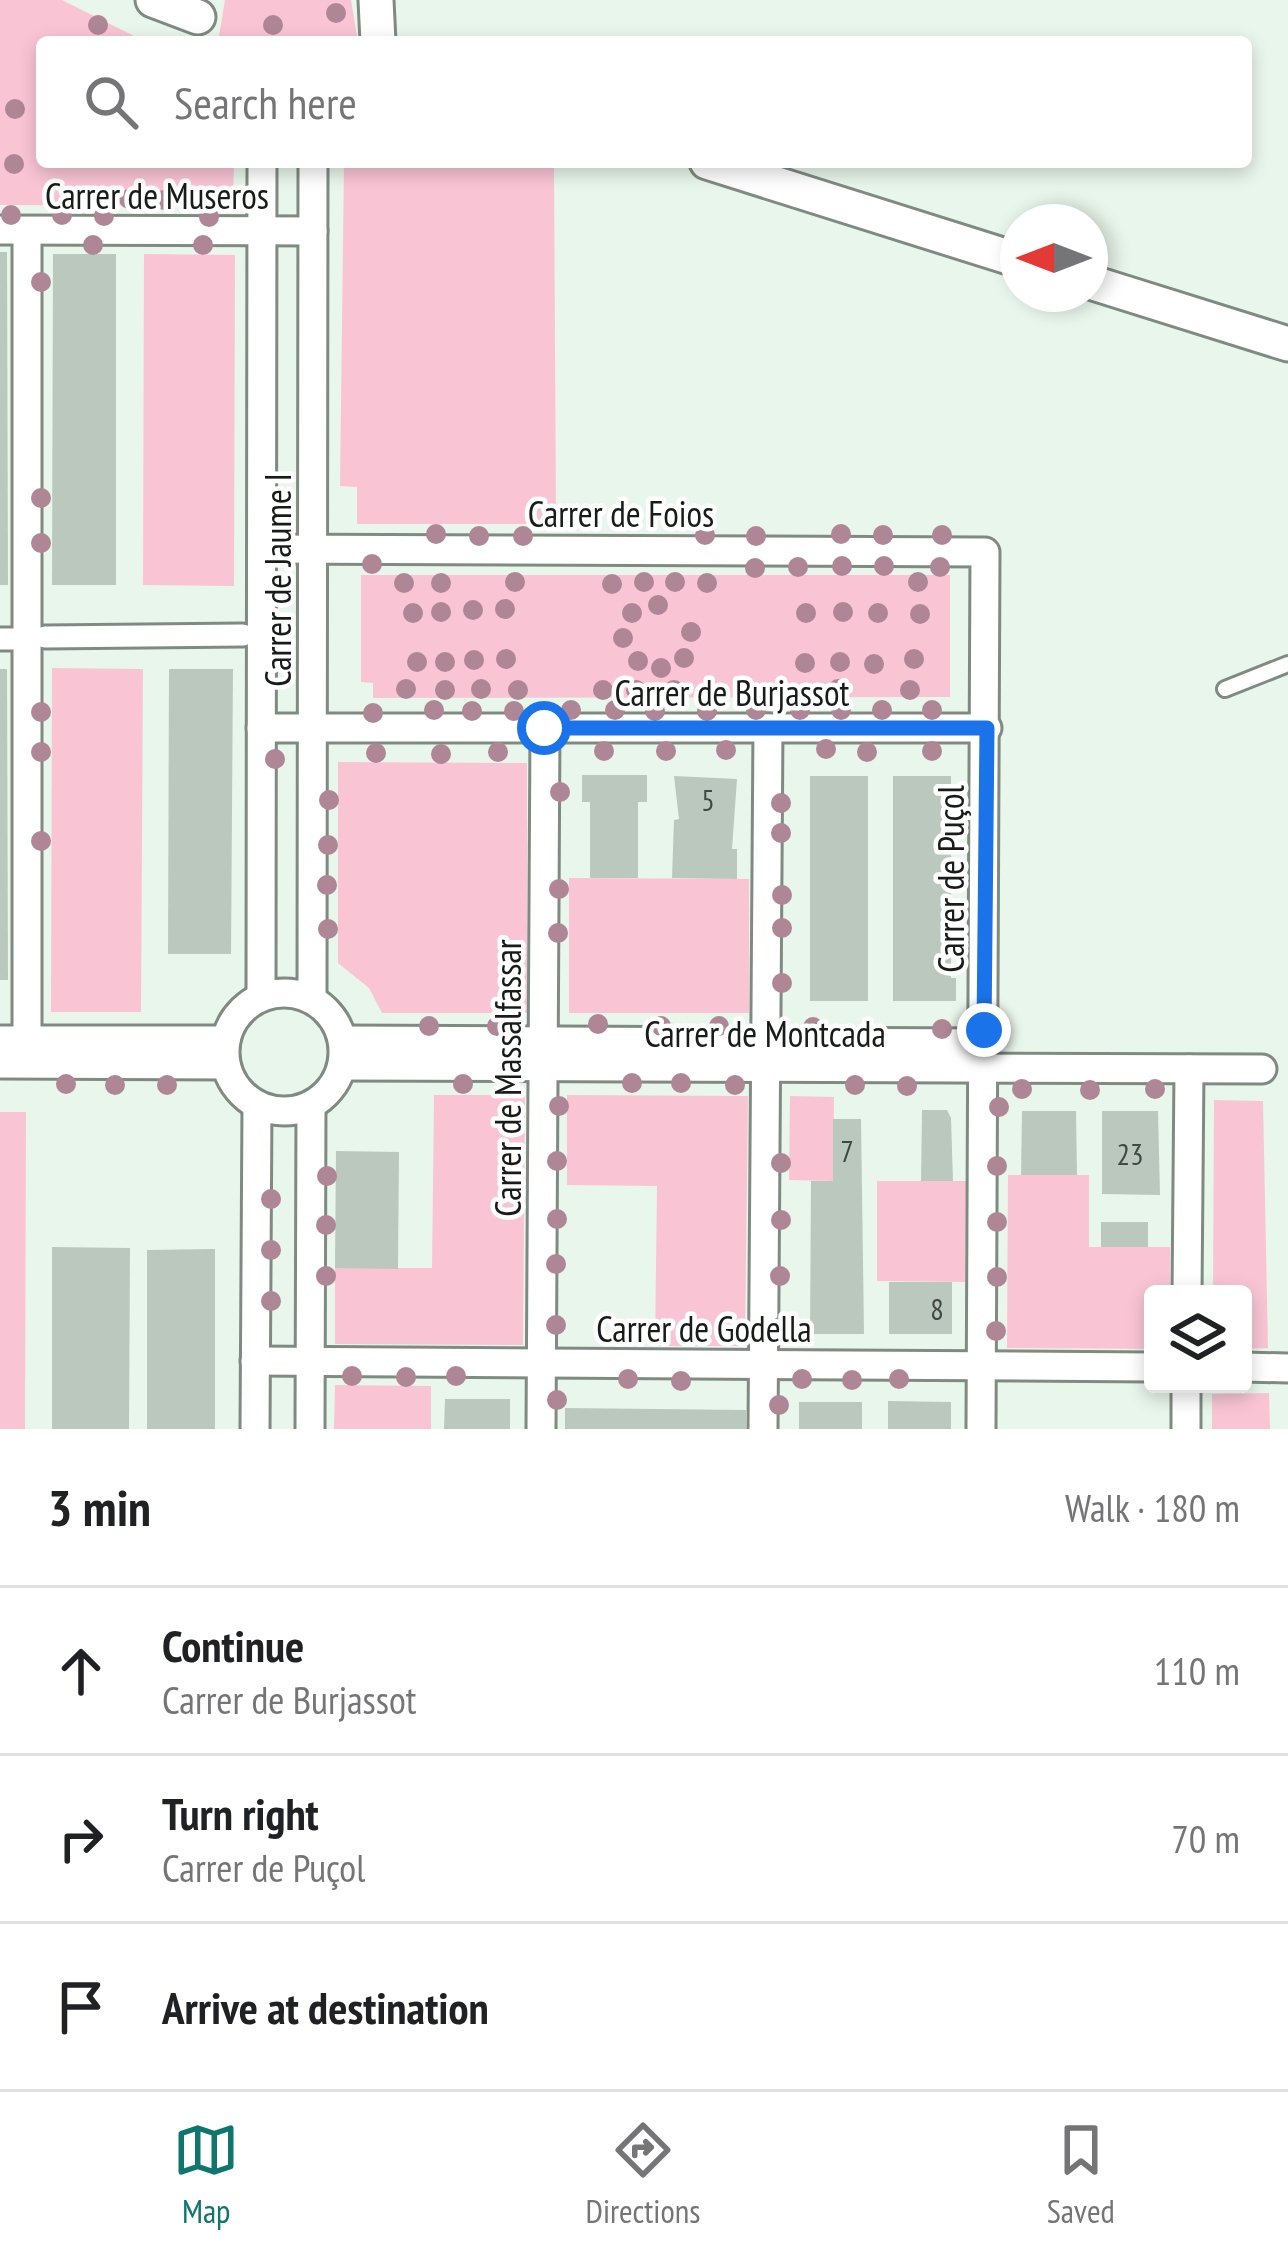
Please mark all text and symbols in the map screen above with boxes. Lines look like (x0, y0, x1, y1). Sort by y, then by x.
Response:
search box (36, 36, 1252, 168)
icon: search (78, 69, 144, 135)
text: Search here (174, 73, 357, 131)
street label: Carrer de Museros (45, 172, 269, 219)
north arrow (1000, 204, 1108, 312)
street label: Carrer de Jaume I (254, 473, 301, 687)
street label: Carrer de Foios (528, 490, 714, 537)
street label: Carrer de Burjassot (615, 669, 850, 716)
route start (517, 701, 571, 755)
house number: 5 (701, 780, 715, 819)
street label: Carrer de Puçol (927, 785, 974, 973)
street label: Carrer de Massalfassar (484, 939, 531, 1217)
route end (957, 1003, 1011, 1057)
street label: Carrer de Montcada (644, 1010, 886, 1057)
house number: 7 (840, 1131, 854, 1170)
house number: 23 (1117, 1134, 1144, 1173)
map controls (1144, 1285, 1252, 1393)
button: layers (1144, 1285, 1252, 1393)
house number: 8 (930, 1289, 944, 1328)
street label: Carrer de Godella (596, 1305, 812, 1352)
text: 3 min (48, 1474, 151, 1540)
text: Walk · 180 m (1065, 1482, 1240, 1533)
text: Continue (162, 1616, 304, 1674)
icon: ahead (48, 1638, 114, 1704)
text: 110 m (1154, 1645, 1240, 1696)
text: Carrer de Burjassot (162, 1674, 417, 1725)
text: Turn right (162, 1784, 319, 1842)
icon: right (48, 1806, 114, 1872)
text: 70 m (1171, 1813, 1240, 1864)
text: Carrer de Puçol (162, 1842, 365, 1893)
icon: arrive (48, 1974, 114, 2040)
text: Arrive at destination (162, 1978, 489, 2036)
tab: Map (173, 2117, 239, 2232)
tab: Directions (586, 2117, 700, 2232)
tab: Saved (1047, 2117, 1115, 2232)

